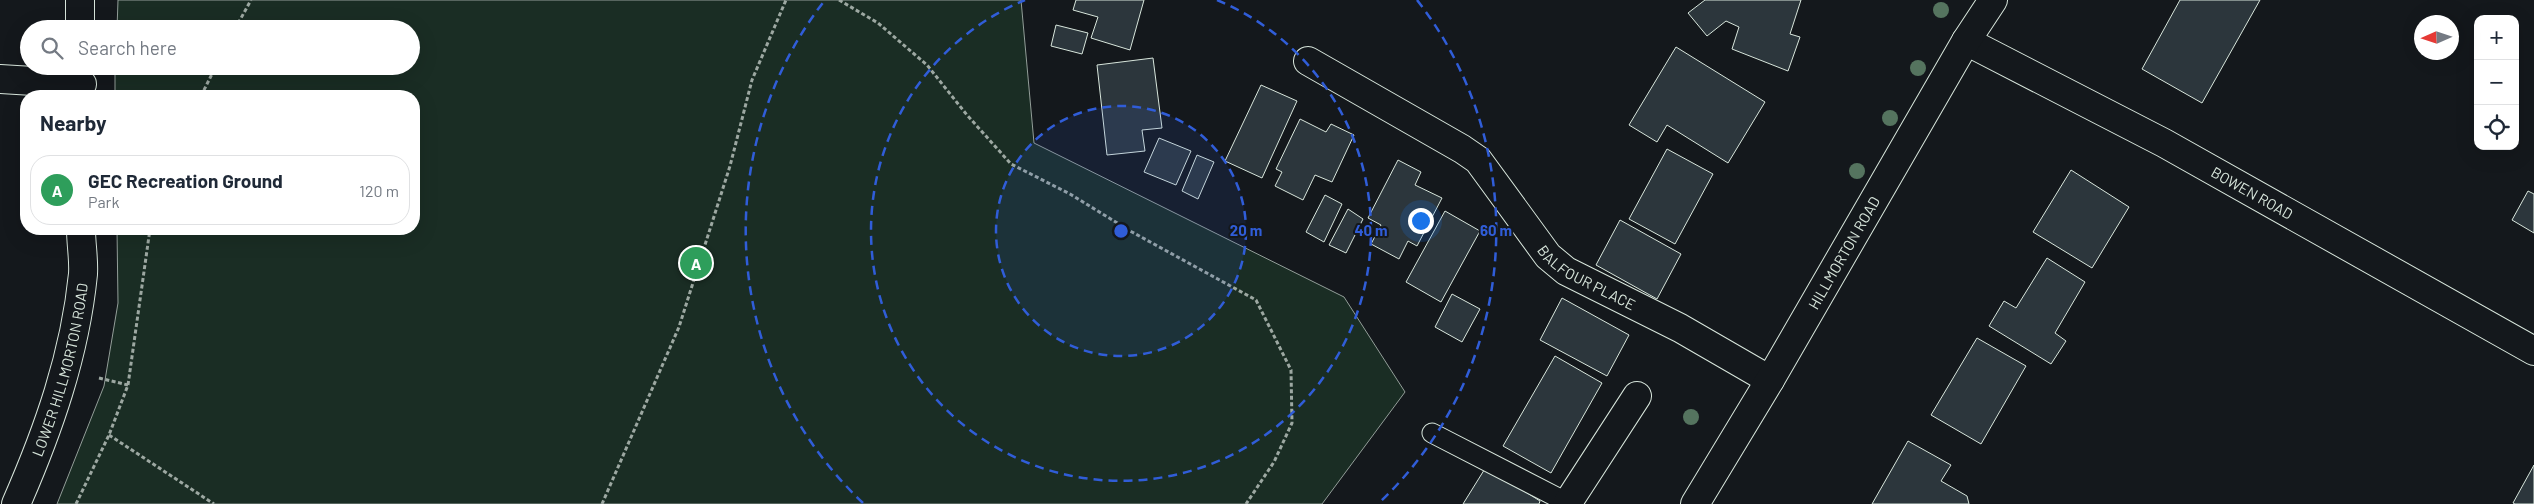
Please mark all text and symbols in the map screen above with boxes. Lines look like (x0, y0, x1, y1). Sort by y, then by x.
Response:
north arrow (2414, 15, 2459, 60)
map controls (2474, 15, 2519, 150)
button: + (2474, 15, 2519, 60)
search box (20, 20, 420, 75)
icon: search (38, 34, 66, 62)
text: Search here (78, 36, 177, 59)
button: − (2474, 60, 2519, 105)
button: locate (2474, 105, 2519, 150)
text: Nearby (40, 110, 106, 135)
street label: BOWEN ROAD (2208, 163, 2296, 223)
text: GEC Recreation Ground (88, 169, 283, 192)
text: A (52, 181, 62, 200)
text: 120 m (359, 181, 399, 200)
text: Park (88, 192, 119, 211)
street label: HILLMORTON ROAD (1804, 193, 1883, 312)
your location (1408, 208, 1434, 234)
text: 20 m (1230, 221, 1262, 239)
text: 40 m (1354, 221, 1388, 239)
text: 60 m (1480, 221, 1512, 239)
centre of rings (1112, 222, 1130, 240)
street label: BALFOUR PLACE (1534, 241, 1639, 313)
pin: A (680, 244, 712, 282)
street label: LOWER HILLMORTON ROAD (28, 282, 91, 459)

